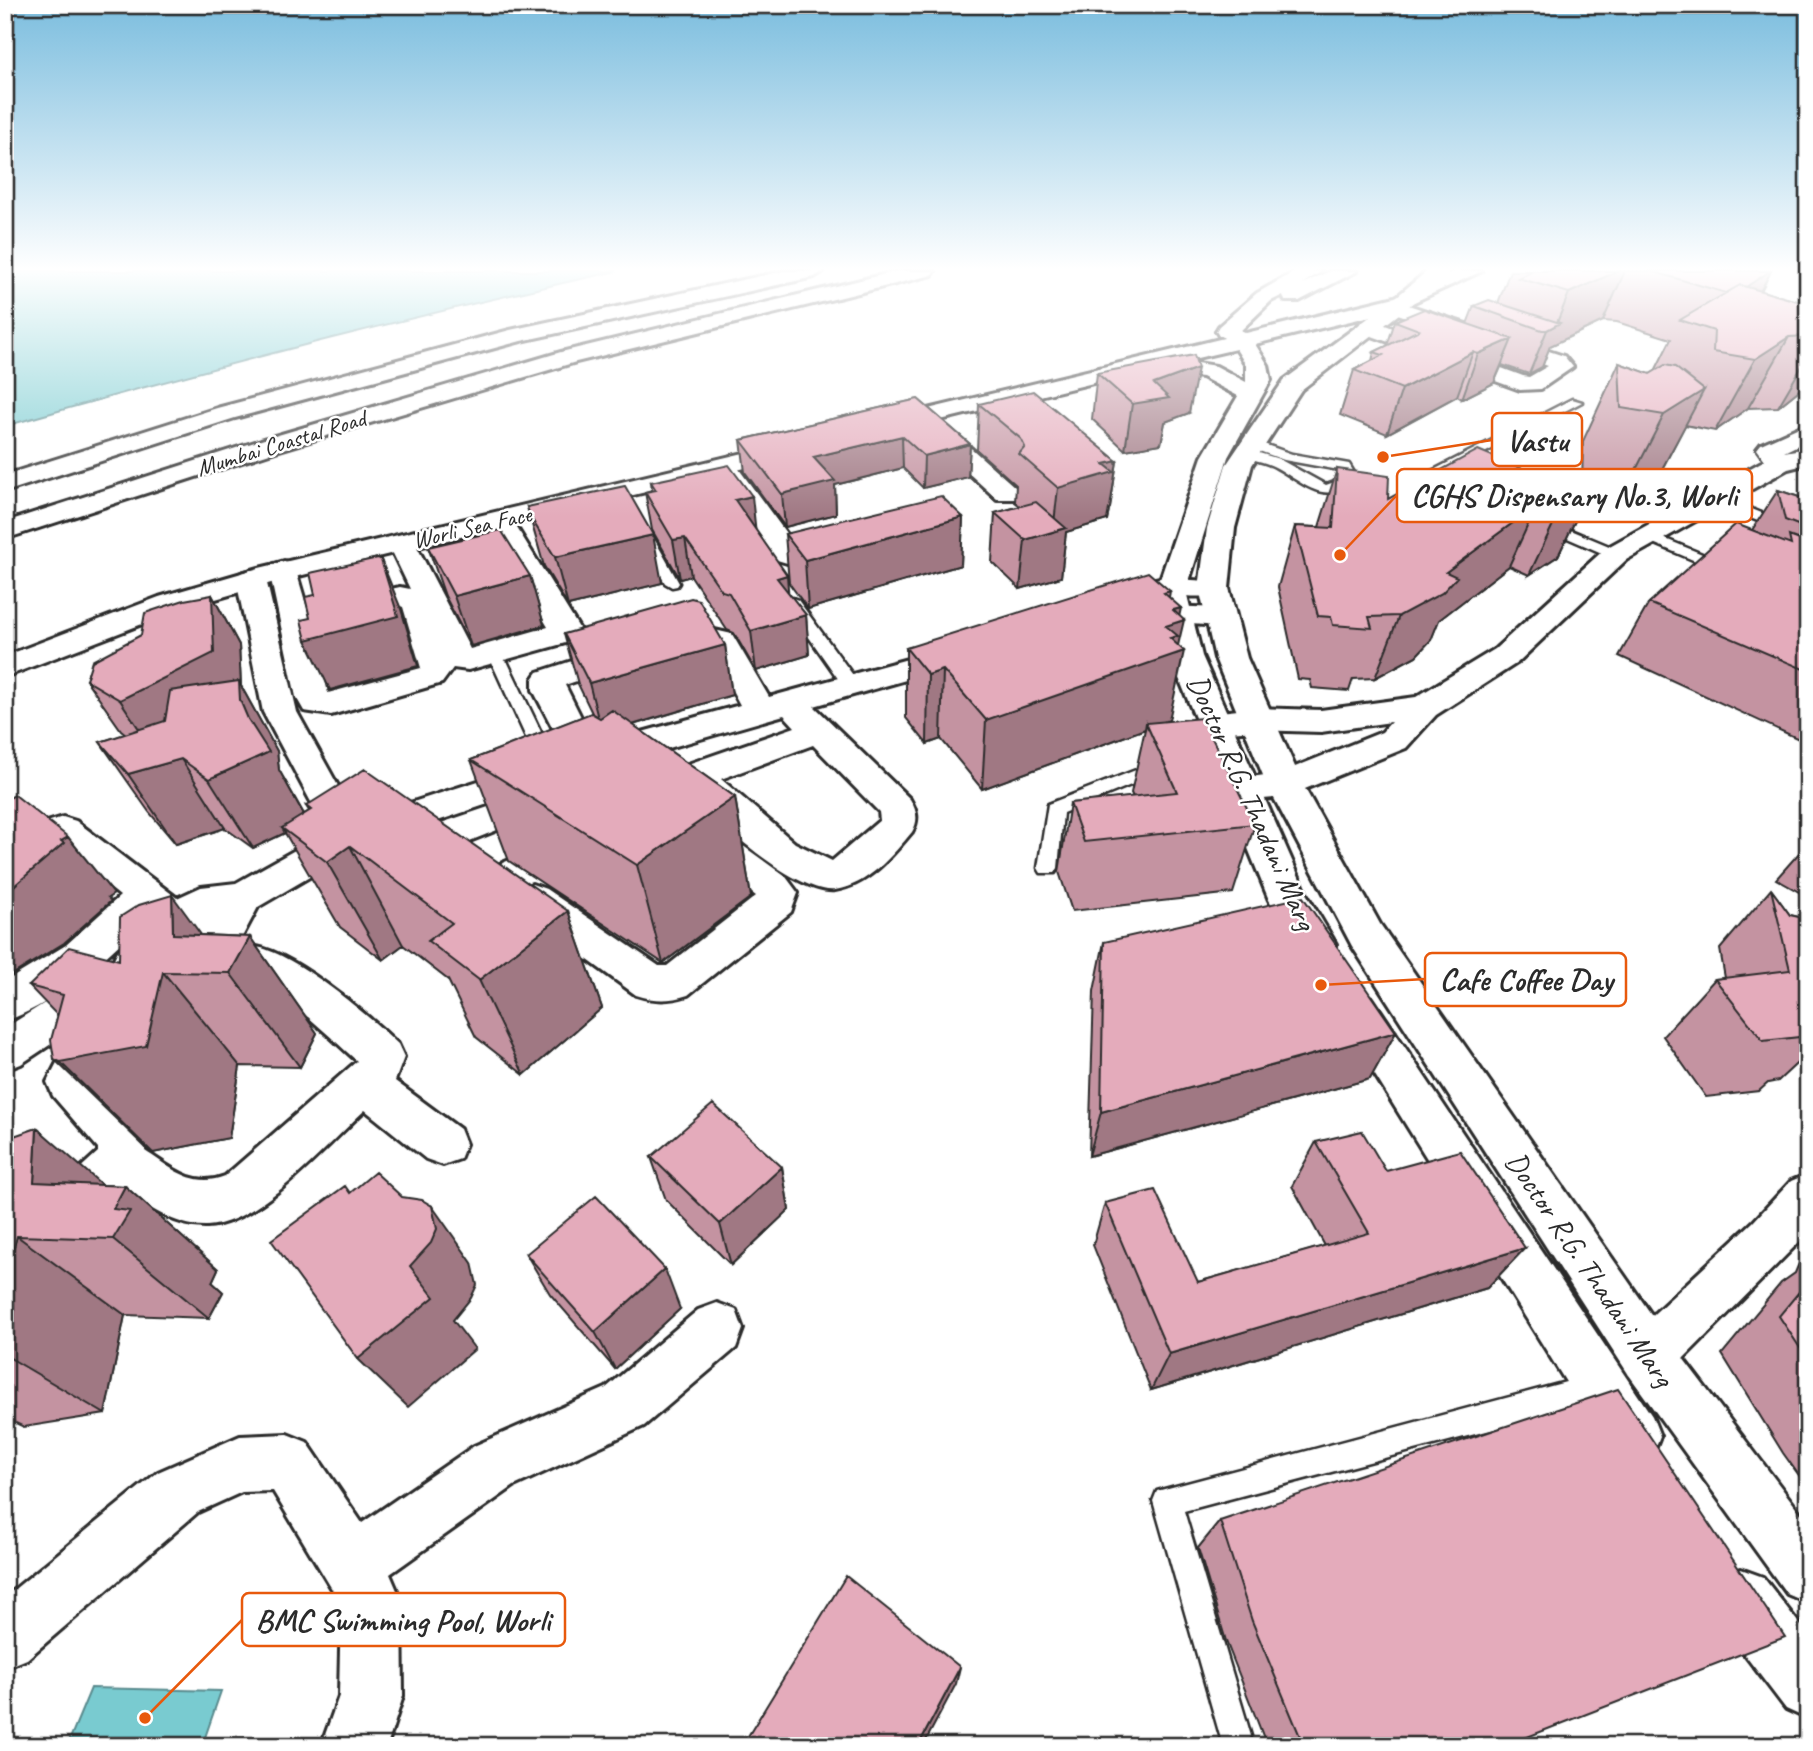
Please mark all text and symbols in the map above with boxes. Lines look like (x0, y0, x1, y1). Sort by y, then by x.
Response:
street label: Mumbai Coastal Road (193, 402, 373, 483)
callout: Vastu (1492, 413, 1582, 466)
text: Vastu (1506, 420, 1571, 461)
callout: CGHS Dispensary No.3, Worli (1397, 469, 1752, 522)
text: CGHS Dispensary No.3, Worli (1411, 475, 1741, 516)
street label: Worli Sea Face (410, 498, 536, 555)
street label: Doctor R.G. Thadani Marg (1179, 669, 1326, 938)
callout: Cafe Coffee Day (1425, 953, 1626, 1006)
text: Cafe Coffee Day (1439, 959, 1616, 1000)
street label: Doctor R.G. Thadani Marg (1497, 1144, 1684, 1396)
callout: BMC Swimming Pool, Worli (242, 1593, 565, 1646)
text: BMC Swimming Pool, Worli (256, 1600, 554, 1641)

